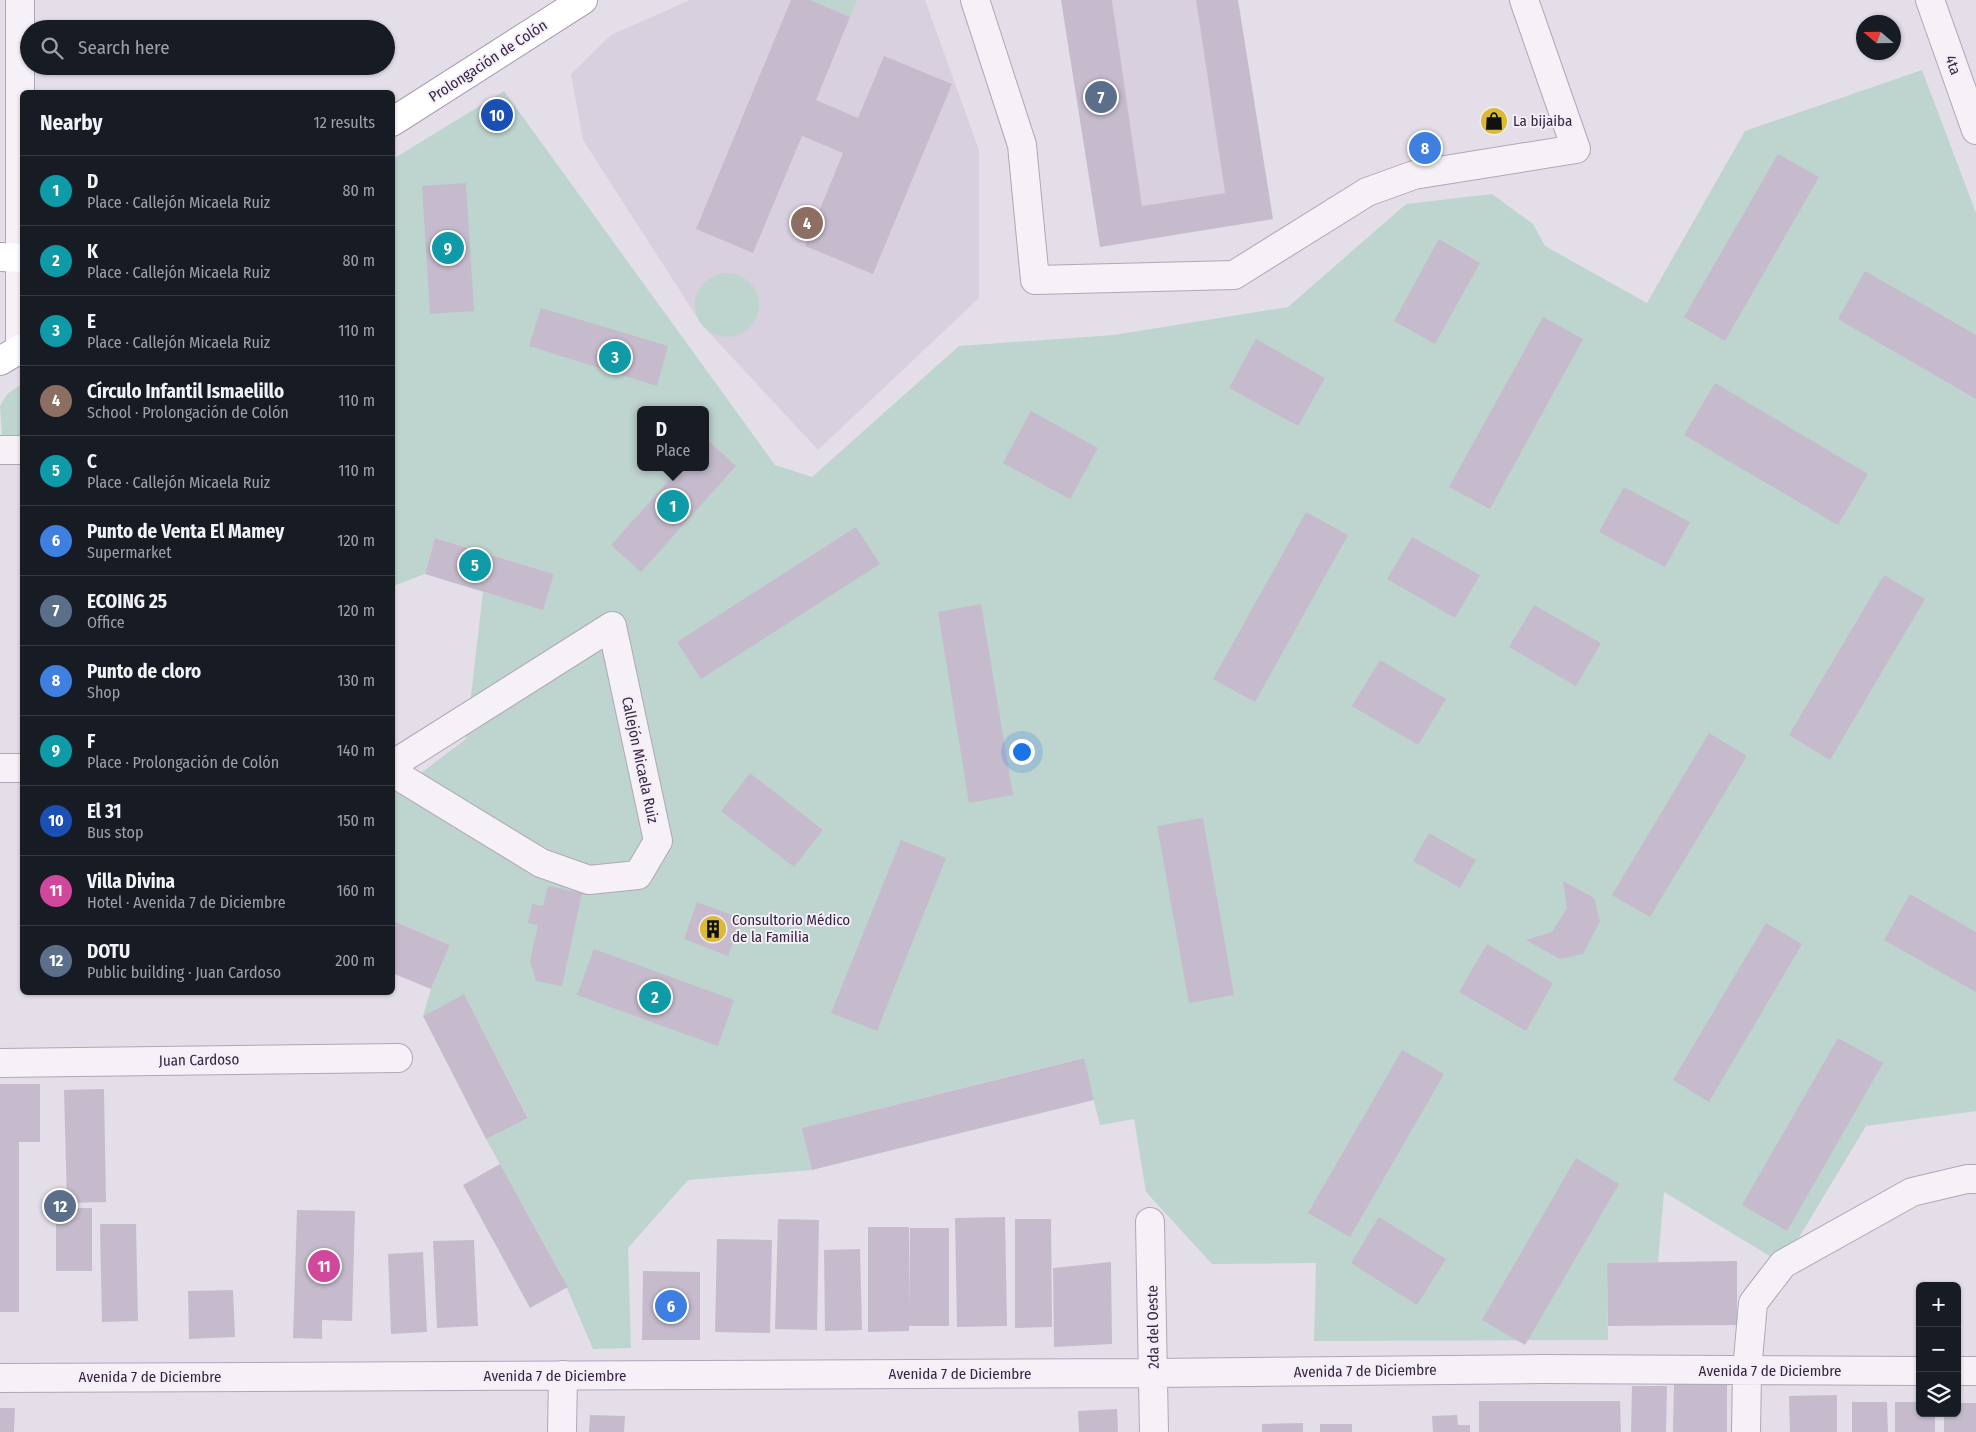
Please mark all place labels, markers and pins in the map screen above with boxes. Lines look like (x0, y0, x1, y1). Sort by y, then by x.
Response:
pin: 7 (1085, 78, 1117, 116)
pin: 10 (481, 96, 513, 134)
shop icon: La bijaiba (1479, 106, 1509, 136)
place label: La bijaiba (1513, 112, 1572, 130)
pin: 8 (1409, 129, 1441, 167)
pin: 4 (791, 204, 823, 242)
pin: 9 (432, 229, 464, 267)
pin: 3 (599, 338, 631, 376)
pin: 1 (657, 487, 689, 525)
pin: 5 (459, 546, 491, 584)
place label: Consultorio Médico de la Familia (732, 911, 850, 946)
building icon: Consultorio Médico de la Familia (698, 914, 728, 944)
pin: 2 (639, 978, 671, 1016)
pin: 12 (44, 1187, 76, 1225)
pin: 11 (308, 1247, 340, 1285)
pin: 6 (655, 1287, 687, 1325)

